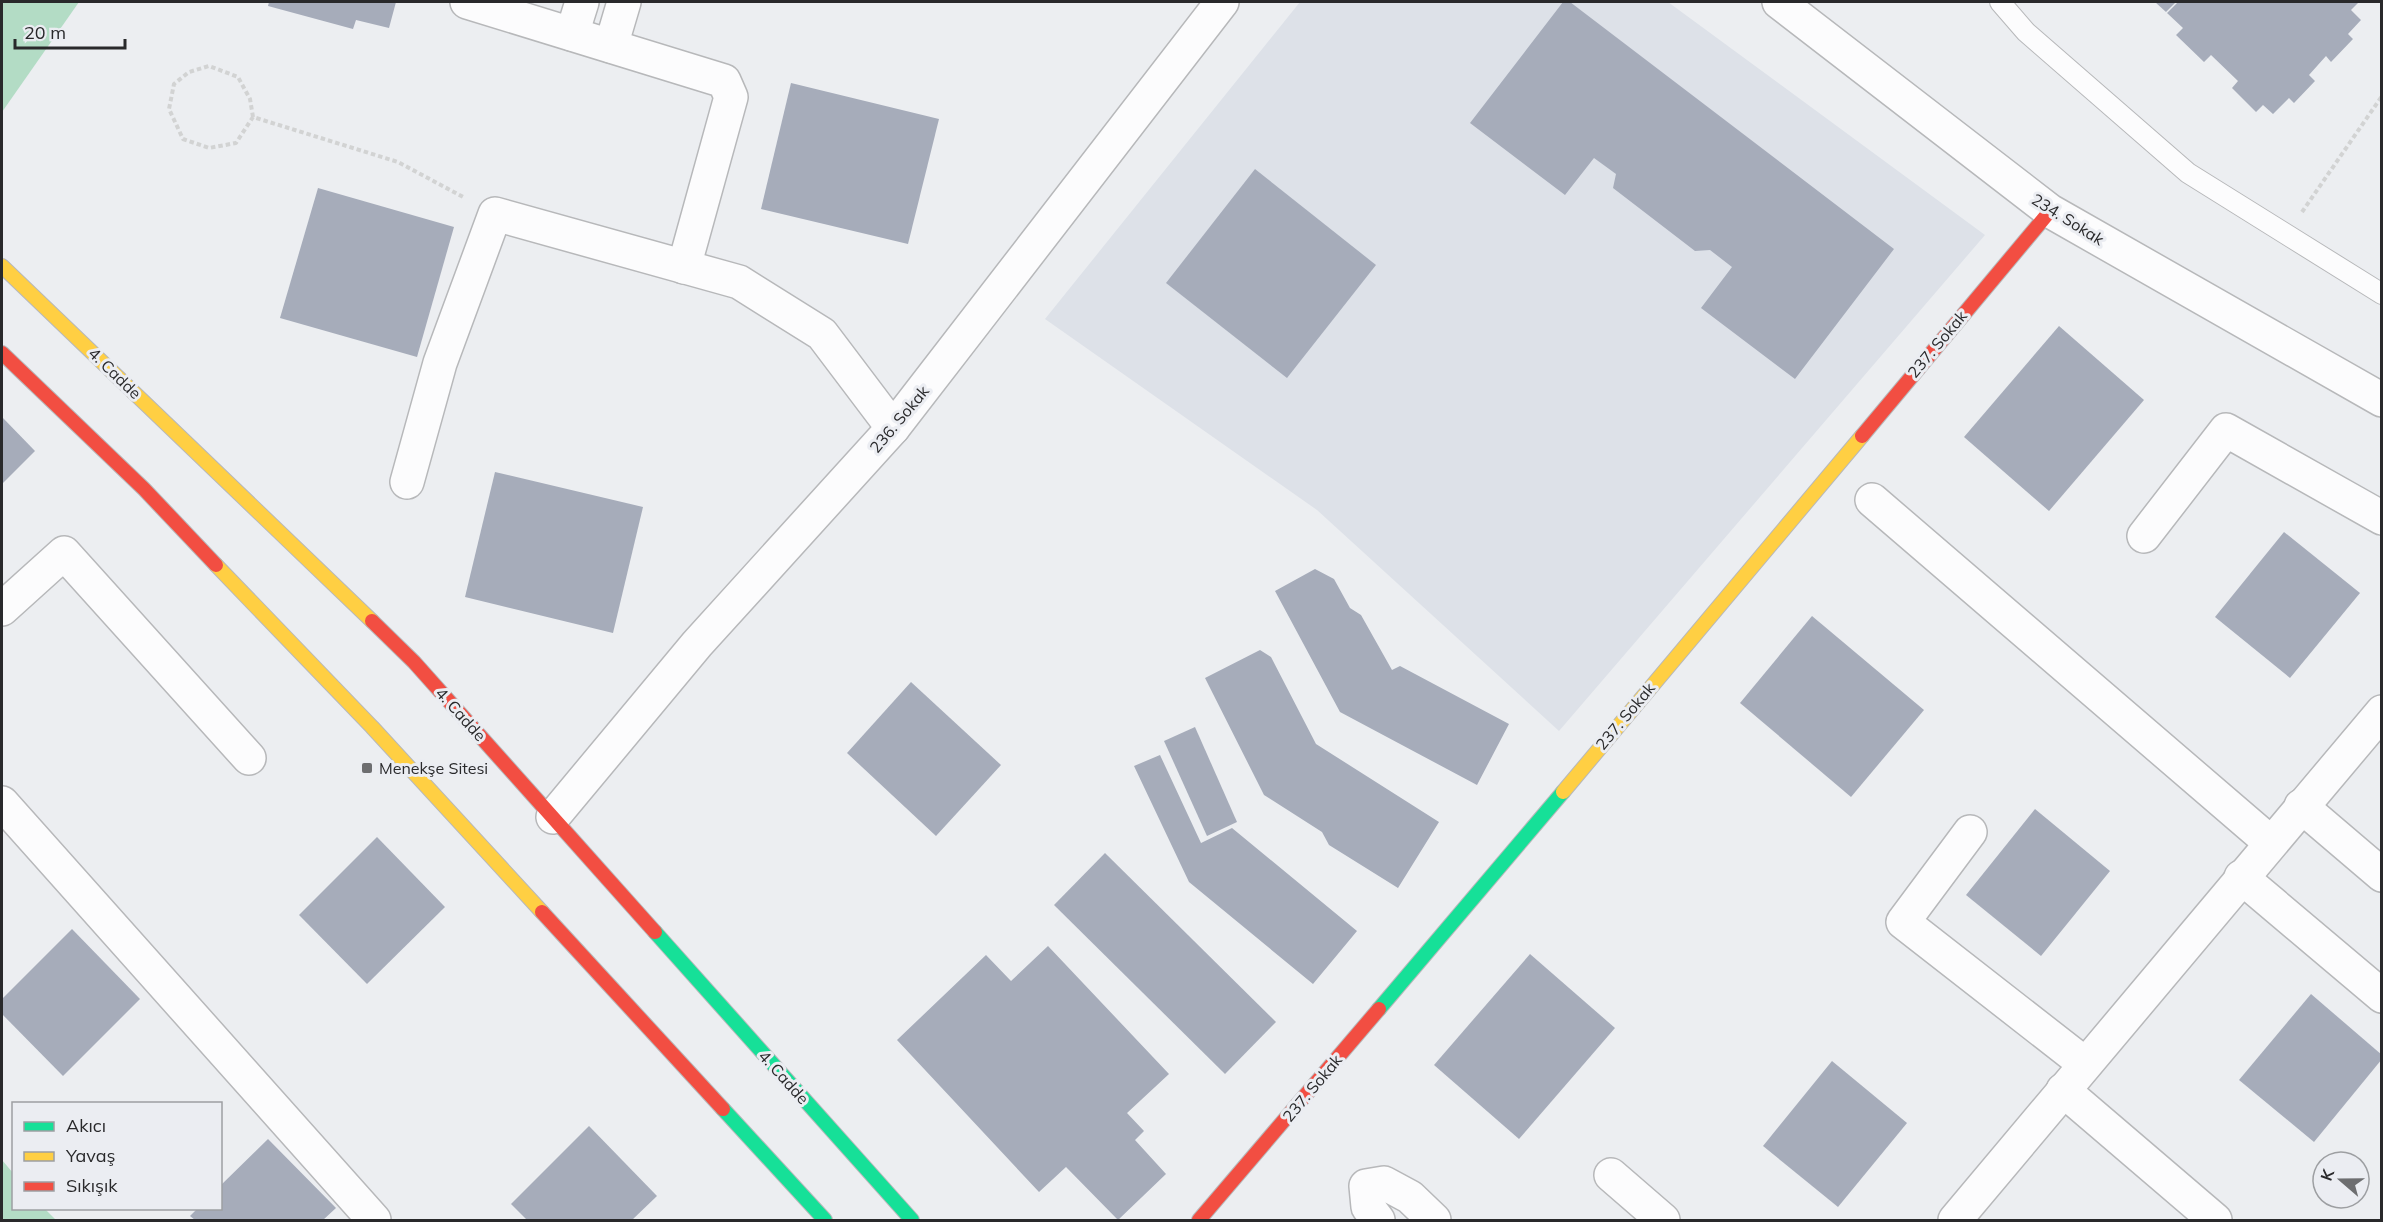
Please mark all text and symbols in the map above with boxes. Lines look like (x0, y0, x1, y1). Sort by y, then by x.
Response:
scale bar (15, 12, 124, 50)
text: 20 m (24, 21, 66, 44)
street label: 234. Sokak (2028, 189, 2109, 250)
street label: 237. Sokak (1903, 306, 1971, 382)
street label: 4. Cadde (84, 343, 146, 403)
street label: 236. Sokak (865, 381, 933, 457)
street label: 237. Sokak (1591, 678, 1659, 754)
street label: 4. Cadde (432, 683, 490, 745)
place label: Menekşe Sitesi (379, 758, 488, 778)
marker: Menekşe Sitesi (360, 761, 374, 775)
street label: 4. Cadde (755, 1046, 813, 1108)
street label: 237. Sokak (1278, 1050, 1346, 1126)
legend (12, 1102, 222, 1210)
text: Akıcı (66, 1114, 106, 1137)
text: Yavaş (65, 1144, 115, 1167)
north arrow (2311, 1150, 2371, 1210)
text: K (2316, 1165, 2339, 1183)
text: Sıkışık (66, 1174, 118, 1197)

